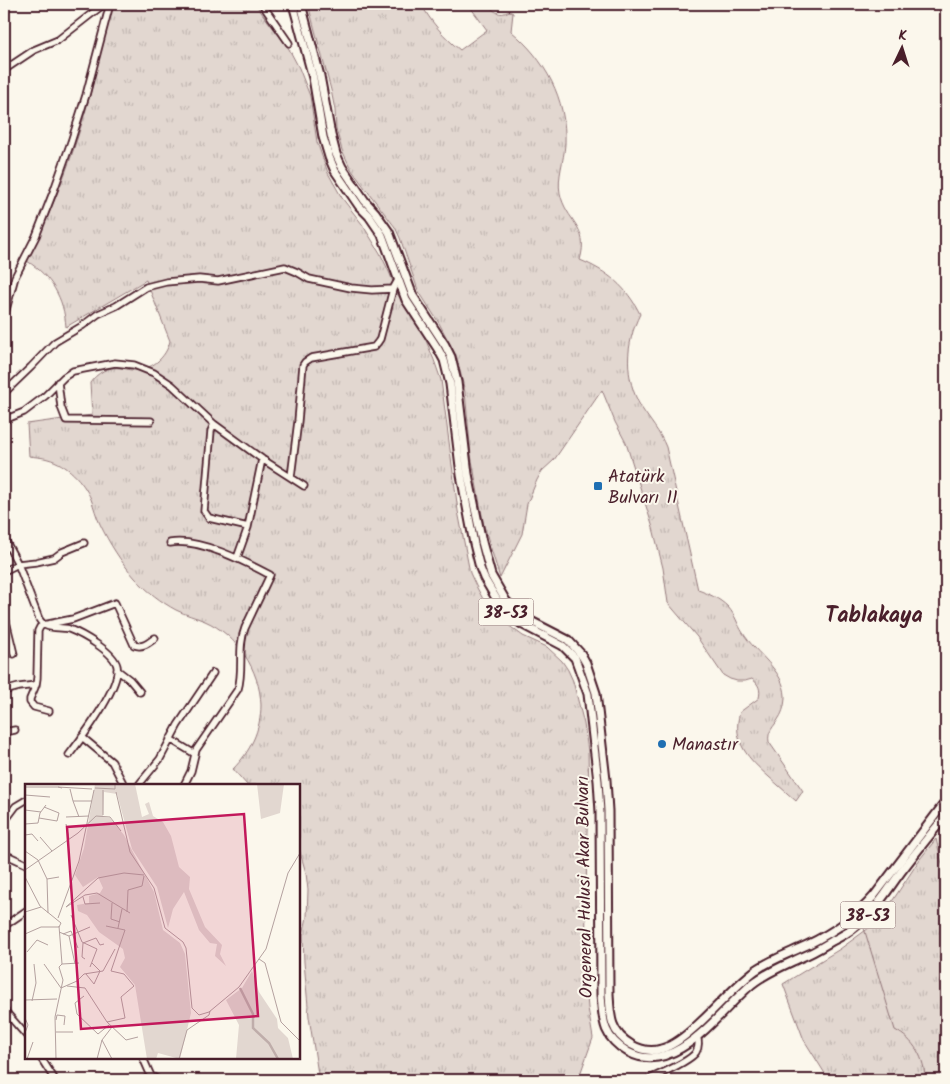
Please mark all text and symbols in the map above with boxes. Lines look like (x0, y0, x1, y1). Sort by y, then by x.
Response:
north arrow (878, 22, 928, 72)
text: K (898, 25, 908, 47)
place label: Atatürk Bulvarı 11 (608, 463, 678, 513)
marker: Atatürk Bulvarı 11 (592, 480, 604, 492)
road number: 38-53 (478, 598, 534, 626)
district label: Tablakaya (825, 599, 923, 634)
place label: Manastır (672, 731, 739, 760)
marker: Manastır (656, 738, 668, 750)
street label: Orgeneral Hulusi Akar Bulvarı (569, 775, 602, 998)
inset map (25, 784, 300, 1059)
road number: 38-53 (840, 902, 896, 928)

